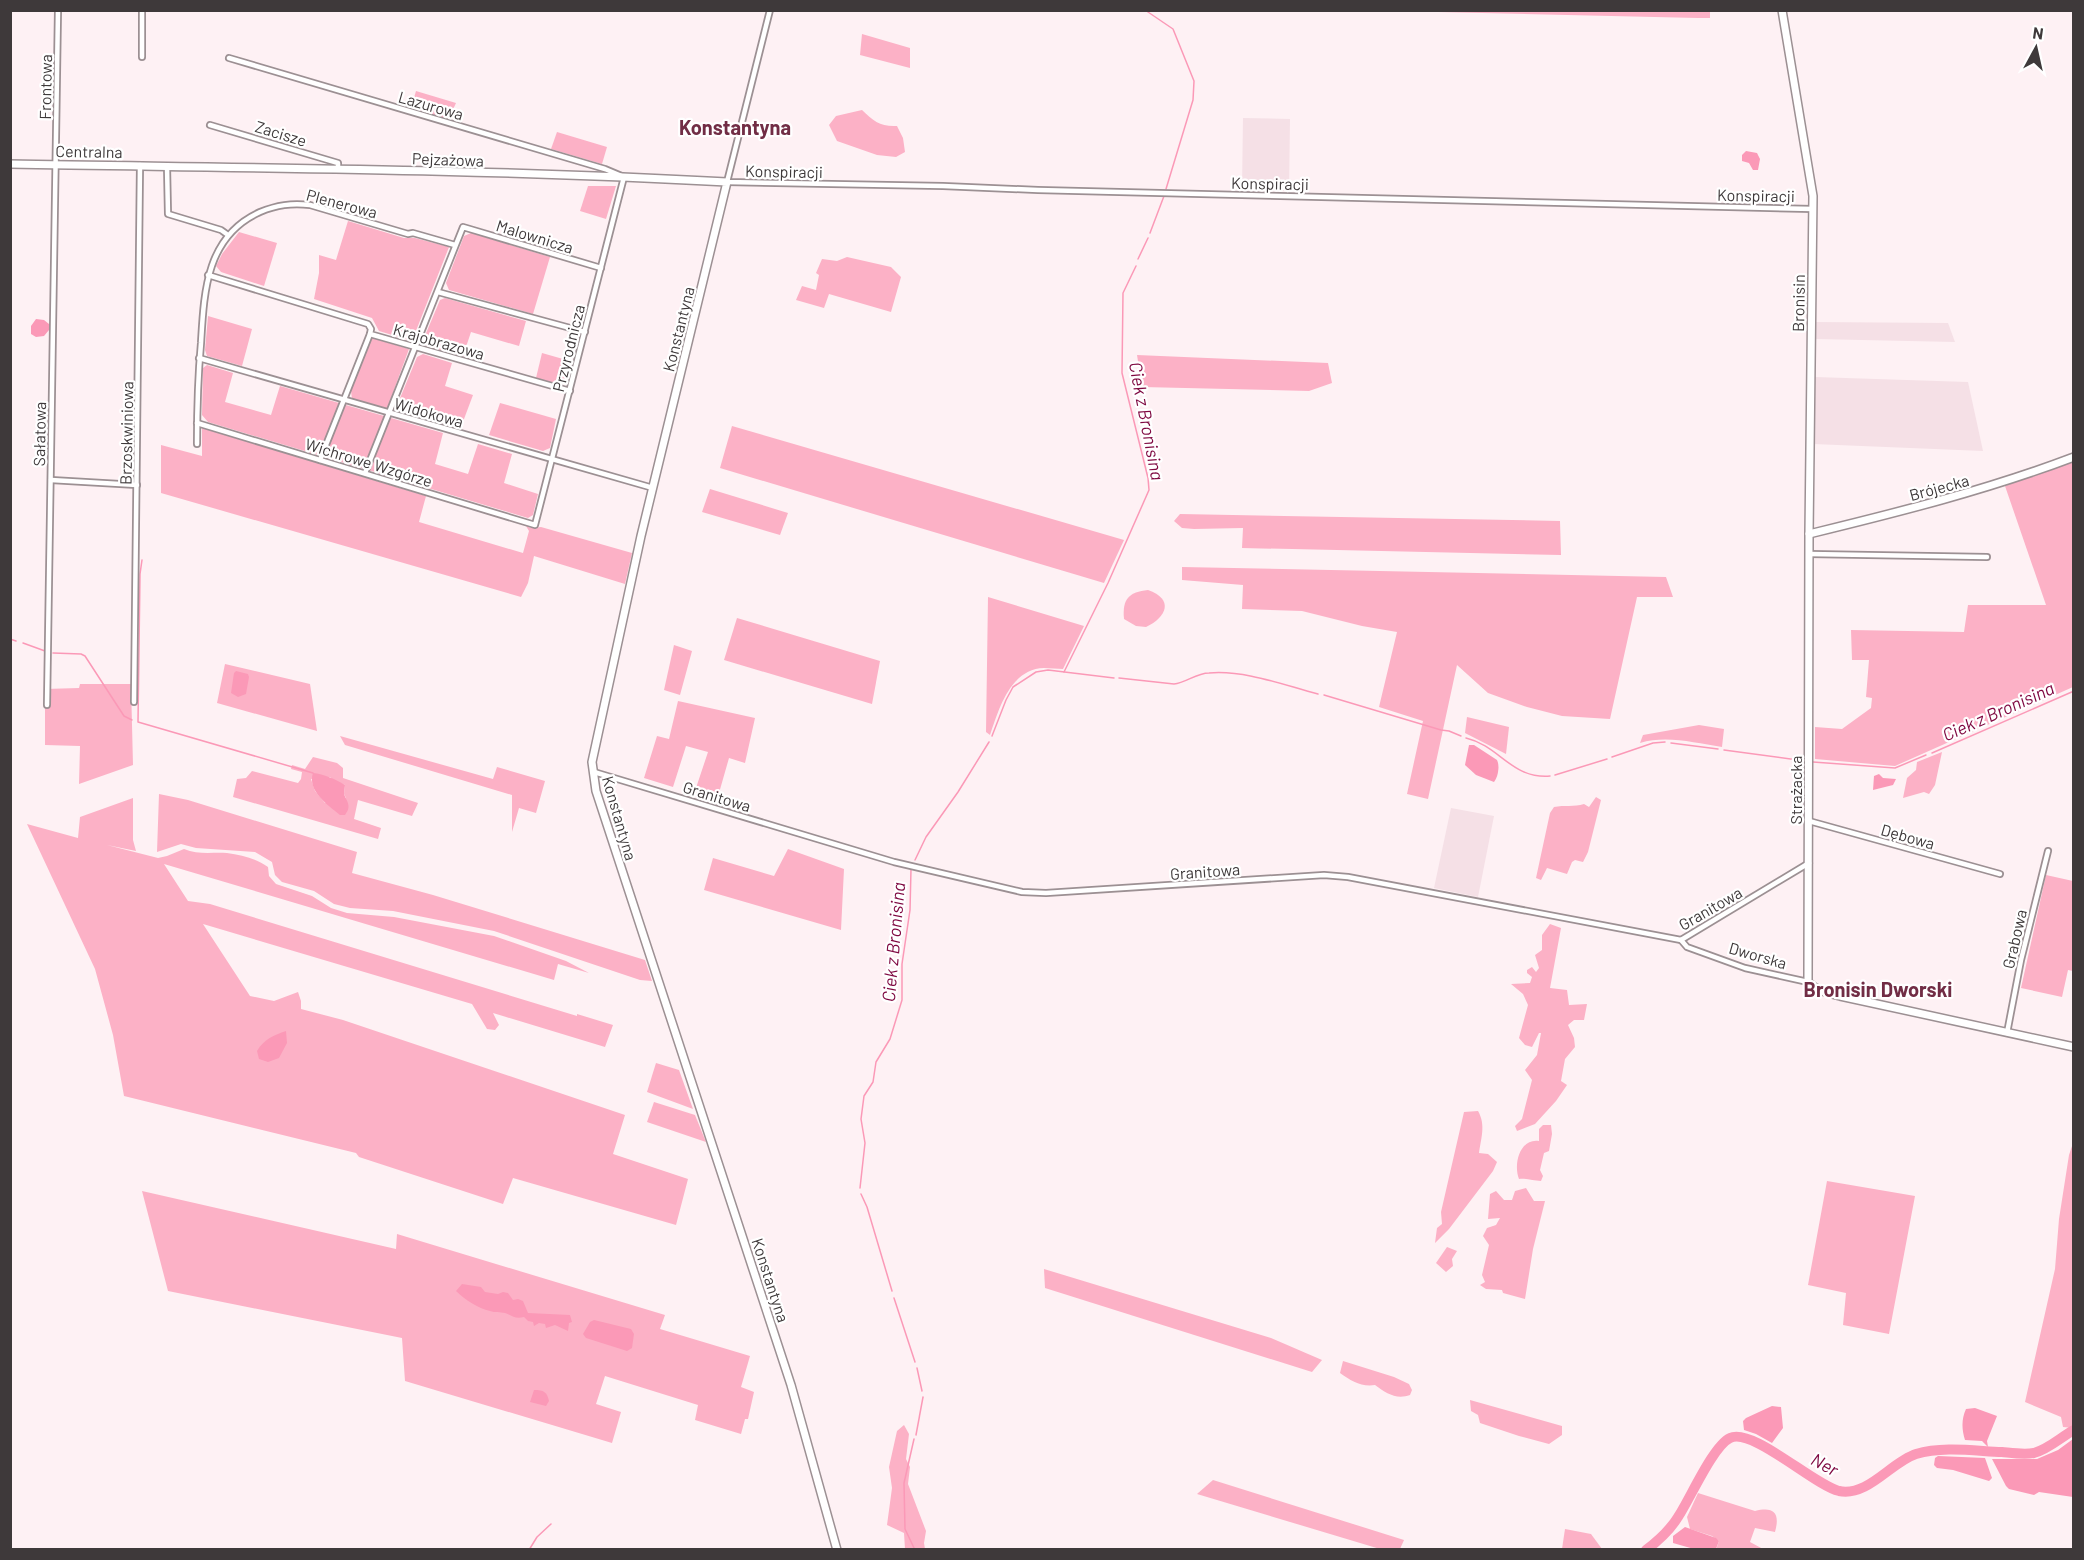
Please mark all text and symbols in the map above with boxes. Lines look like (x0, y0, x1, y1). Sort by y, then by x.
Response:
north arrow (2006, 18, 2066, 78)
text: N (2032, 23, 2045, 43)
street label: Frontowa (35, 54, 55, 120)
street label: Lazurowa (396, 87, 466, 123)
district label: Konstantyna (679, 115, 791, 139)
street label: Zacisze (253, 116, 309, 150)
street label: Centralna (55, 141, 123, 161)
street label: Pejzażowa (412, 148, 484, 170)
street label: Konspiracji (745, 161, 823, 181)
street label: Konspiracji (1231, 173, 1309, 193)
street label: Plenerowa (305, 184, 379, 222)
street label: Konspiracji (1717, 185, 1795, 205)
street label: Malownicza (494, 215, 576, 257)
street label: Bronisin (1788, 274, 1808, 332)
street label: Konstantyna (658, 284, 698, 374)
street label: Przyrodnicza (548, 302, 588, 394)
street label: Krajobrazowa (391, 319, 487, 363)
water label: Ciek z Bronisina (1125, 360, 1169, 482)
street label: Brzoskwiniowa (116, 381, 136, 485)
street label: Widokowa (392, 393, 466, 431)
street label: Sałatowa (29, 402, 49, 466)
street label: Wichrowe Wzgórze (303, 434, 435, 490)
street label: Brójecka (1907, 470, 1971, 504)
water label: Ciek z Bronisina (1939, 676, 2057, 746)
street label: Strażacka (1786, 756, 1805, 824)
street label: Konstantyna (599, 773, 641, 863)
street label: Granitowa (681, 777, 753, 815)
street label: Dębowa (1879, 819, 1937, 853)
street label: Granitowa (1169, 859, 1241, 883)
water label: Ciek z Bronisina (877, 881, 909, 1003)
street label: Granitowa (1675, 882, 1745, 934)
street label: Grabowa (1998, 907, 2030, 971)
street label: Dworska (1727, 938, 1789, 972)
district label: Bronisin Dworski (1804, 977, 1952, 1001)
street label: Konstantyna (748, 1236, 794, 1324)
water label: Ner (1808, 1448, 1843, 1481)

